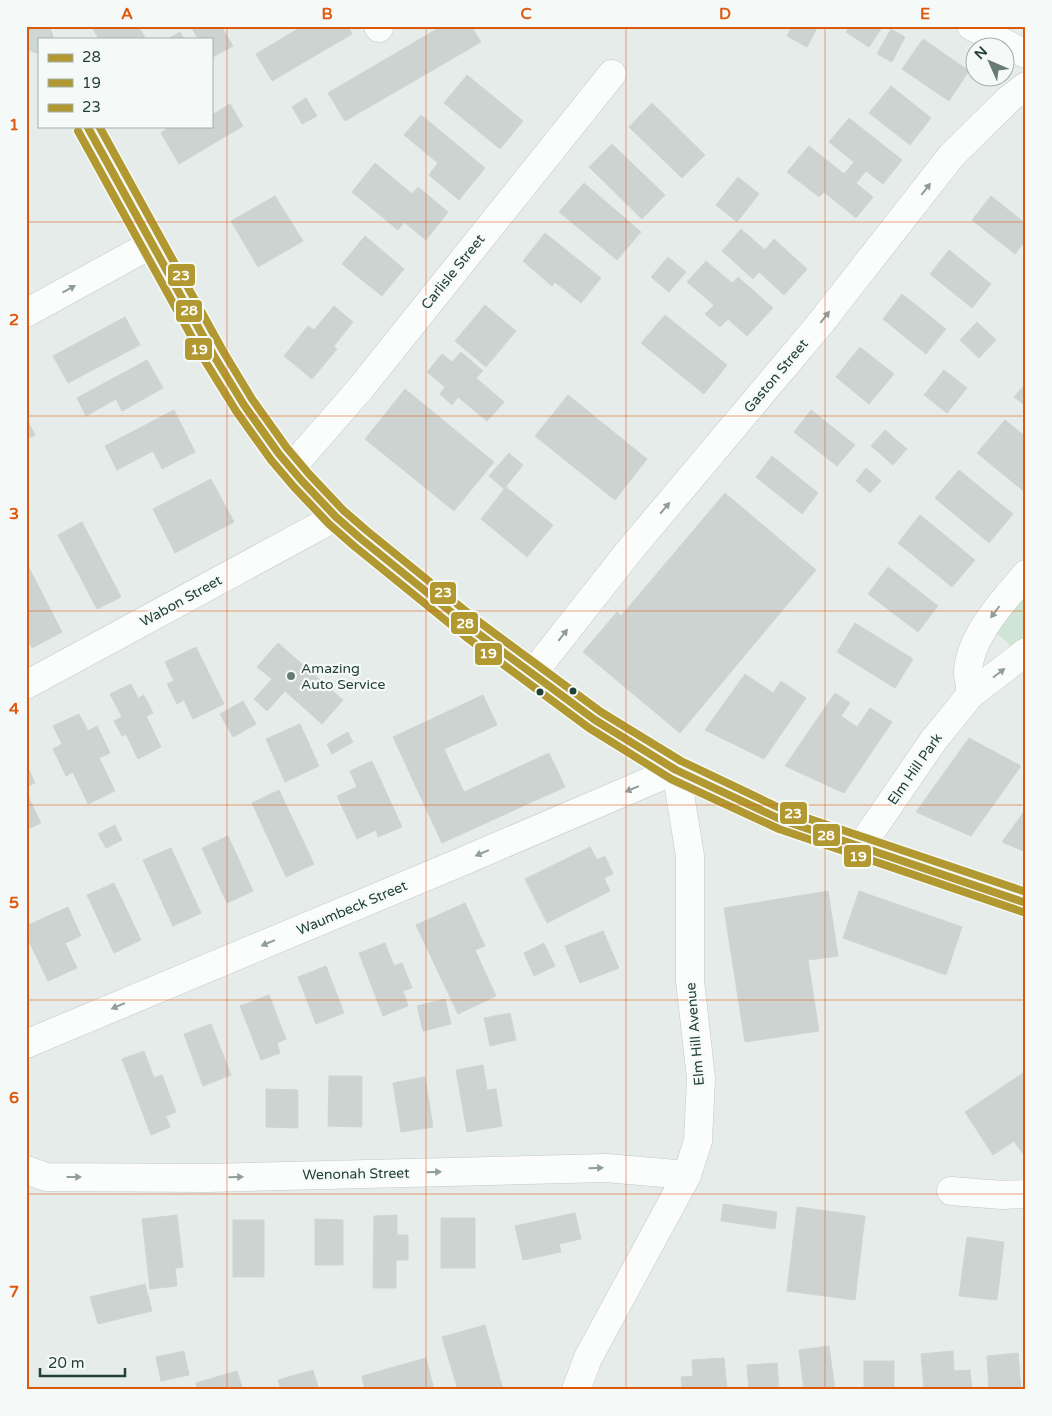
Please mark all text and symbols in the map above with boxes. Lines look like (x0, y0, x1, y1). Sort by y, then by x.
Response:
text: A (121, 4, 133, 24)
text: B (321, 4, 333, 24)
text: C (520, 4, 532, 24)
text: D (719, 4, 731, 24)
text: E (920, 4, 930, 24)
legend (38, 38, 212, 128)
north arrow (964, 38, 1014, 88)
text: N (971, 43, 991, 63)
text: 28 (82, 48, 101, 66)
text: 19 (82, 74, 101, 92)
text: 23 (82, 98, 101, 116)
text: 1 (9, 115, 19, 135)
one-way arrow (920, 183, 931, 196)
street label: Carlisle Street (418, 231, 489, 313)
line badge: 23 (167, 263, 196, 287)
text: 23 (172, 267, 190, 284)
one-way arrow (62, 285, 76, 293)
line badge: 28 (175, 299, 203, 323)
text: 28 (180, 302, 198, 319)
text: 2 (9, 310, 19, 330)
one-way arrow (820, 311, 831, 324)
street label: Gaston Street (740, 335, 812, 416)
line badge: 19 (184, 337, 213, 361)
text: 19 (190, 341, 208, 358)
one-way arrow (659, 502, 670, 515)
text: 3 (9, 504, 19, 524)
street label: Wabon Street (137, 571, 225, 630)
line badge: 23 (429, 581, 457, 605)
text: 23 (434, 584, 452, 601)
one-way arrow (990, 605, 1000, 619)
line badge: 28 (450, 611, 479, 635)
text: 28 (456, 615, 474, 632)
one-way arrow (558, 628, 568, 642)
line badge: 19 (474, 642, 503, 666)
text: 19 (479, 645, 497, 662)
place label: Amazing Auto Service (301, 660, 385, 693)
one-way arrow (992, 668, 1006, 678)
marker: Amazing Auto Service (285, 670, 297, 682)
unlabelled marker (568, 686, 578, 696)
unlabelled marker (535, 687, 545, 697)
text: 4 (9, 699, 19, 719)
street label: Elm Hill Park (884, 730, 946, 808)
one-way arrow (624, 785, 639, 793)
line badge: 23 (779, 801, 808, 825)
text: 23 (784, 805, 802, 822)
line badge: 28 (812, 823, 841, 847)
text: 28 (817, 827, 835, 844)
line badge: 19 (843, 844, 872, 868)
text: 19 (849, 848, 867, 865)
one-way arrow (475, 850, 489, 858)
street label: Waumbeck Street (294, 877, 410, 939)
text: 5 (9, 893, 19, 913)
one-way arrow (260, 939, 275, 947)
street label: Elm Hill Avenue (682, 982, 708, 1086)
one-way arrow (111, 1002, 125, 1010)
text: 6 (9, 1088, 19, 1108)
one-way arrow (588, 1164, 604, 1172)
street label: Wenonah Street (302, 1165, 410, 1183)
one-way arrow (426, 1168, 442, 1176)
one-way arrow (66, 1173, 82, 1181)
one-way arrow (228, 1173, 244, 1181)
text: 7 (9, 1282, 19, 1302)
scale bar (40, 1346, 125, 1378)
text: 20 m (48, 1354, 85, 1372)

